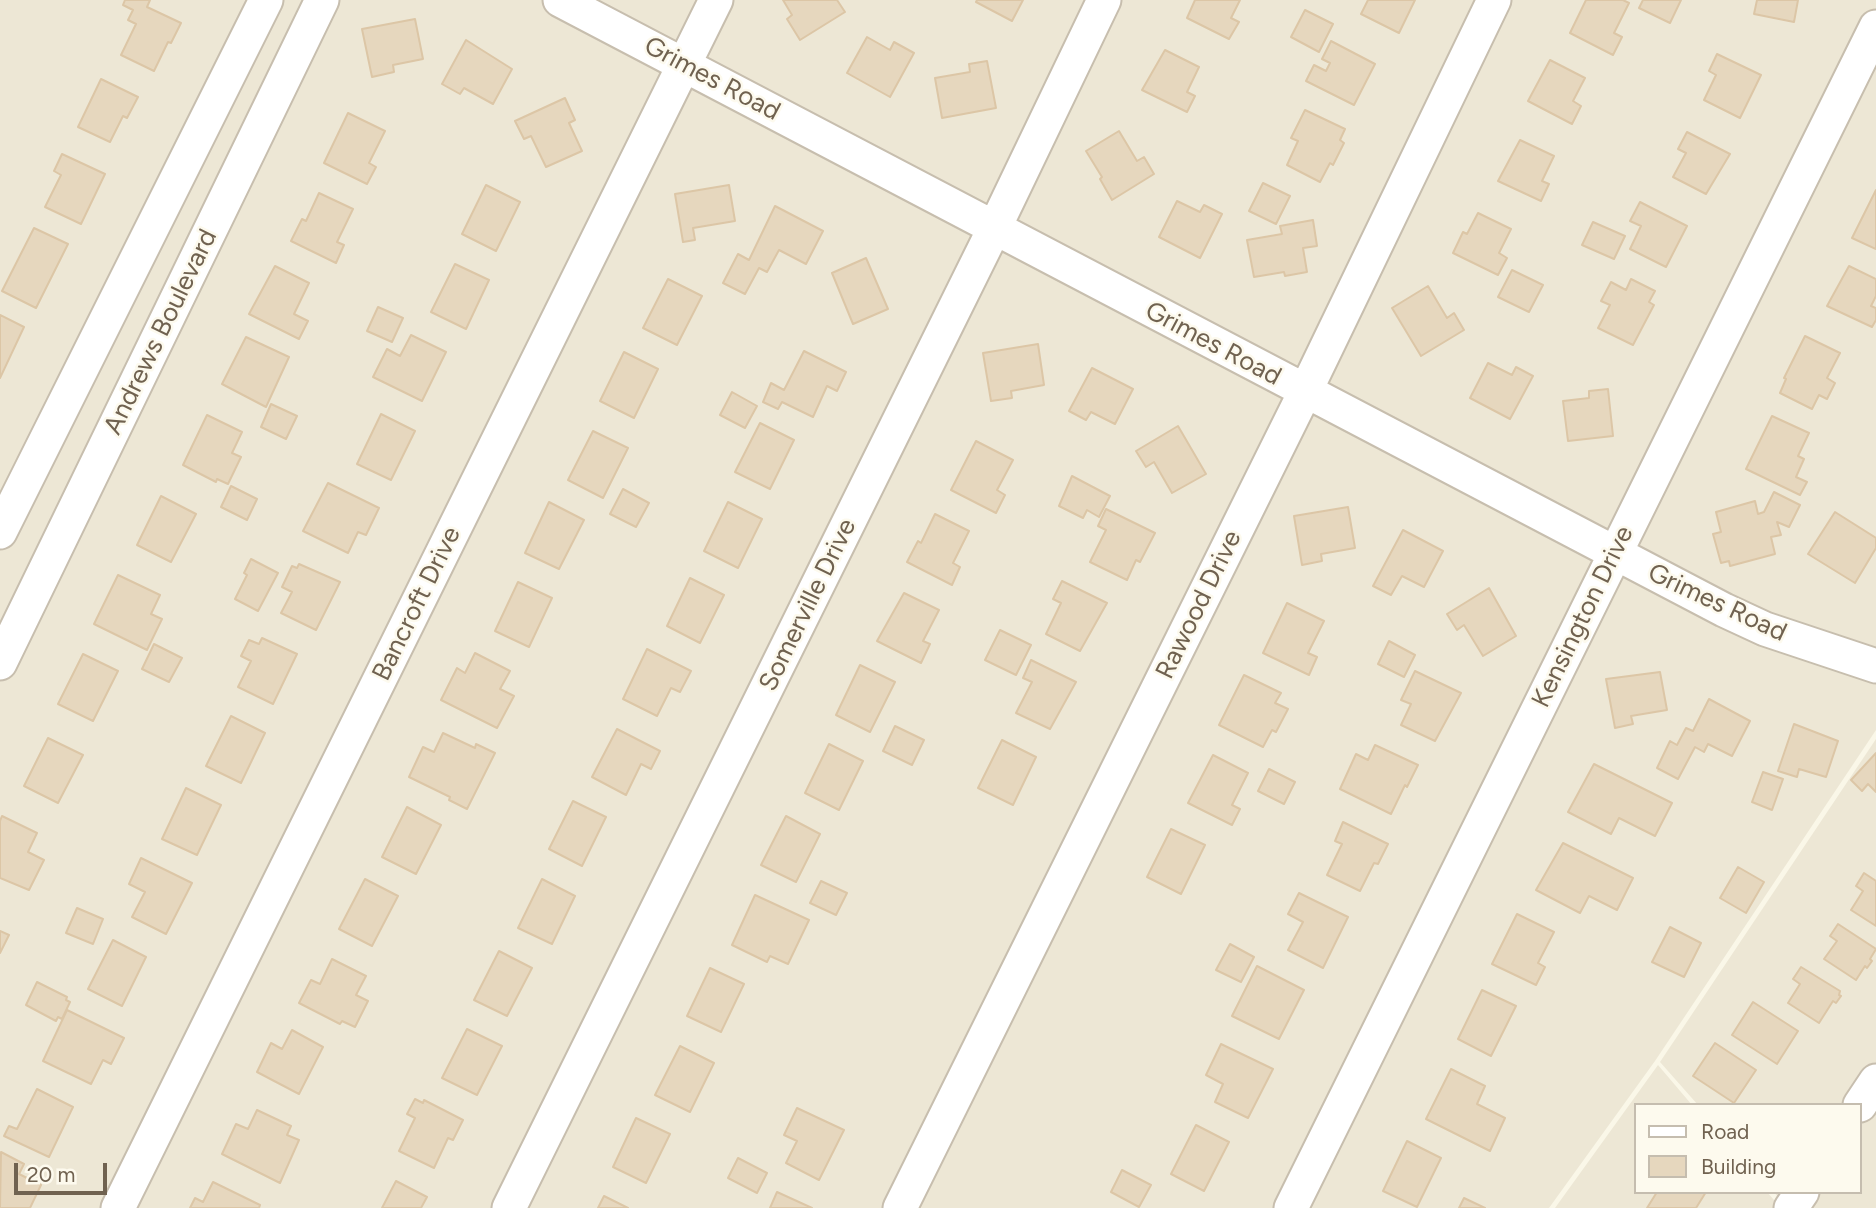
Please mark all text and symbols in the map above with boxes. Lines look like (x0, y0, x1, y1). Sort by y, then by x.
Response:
street label: Grimes Road (639, 30, 785, 128)
street label: Andrews Boulevard (98, 224, 224, 440)
street label: Grimes Road (1140, 295, 1286, 393)
street label: Somerville Drive (753, 514, 863, 696)
street label: Kensington Drive (1526, 521, 1640, 713)
street label: Bancroft Drive (366, 522, 468, 686)
street label: Rawood Drive (1150, 526, 1248, 684)
street label: Grimes Road (1643, 557, 1791, 649)
legend (1634, 1103, 1862, 1194)
text: Road (1701, 1119, 1749, 1144)
scale bar (18, 1148, 110, 1192)
text: Building (1701, 1154, 1776, 1179)
text: 20 m (27, 1162, 75, 1187)

